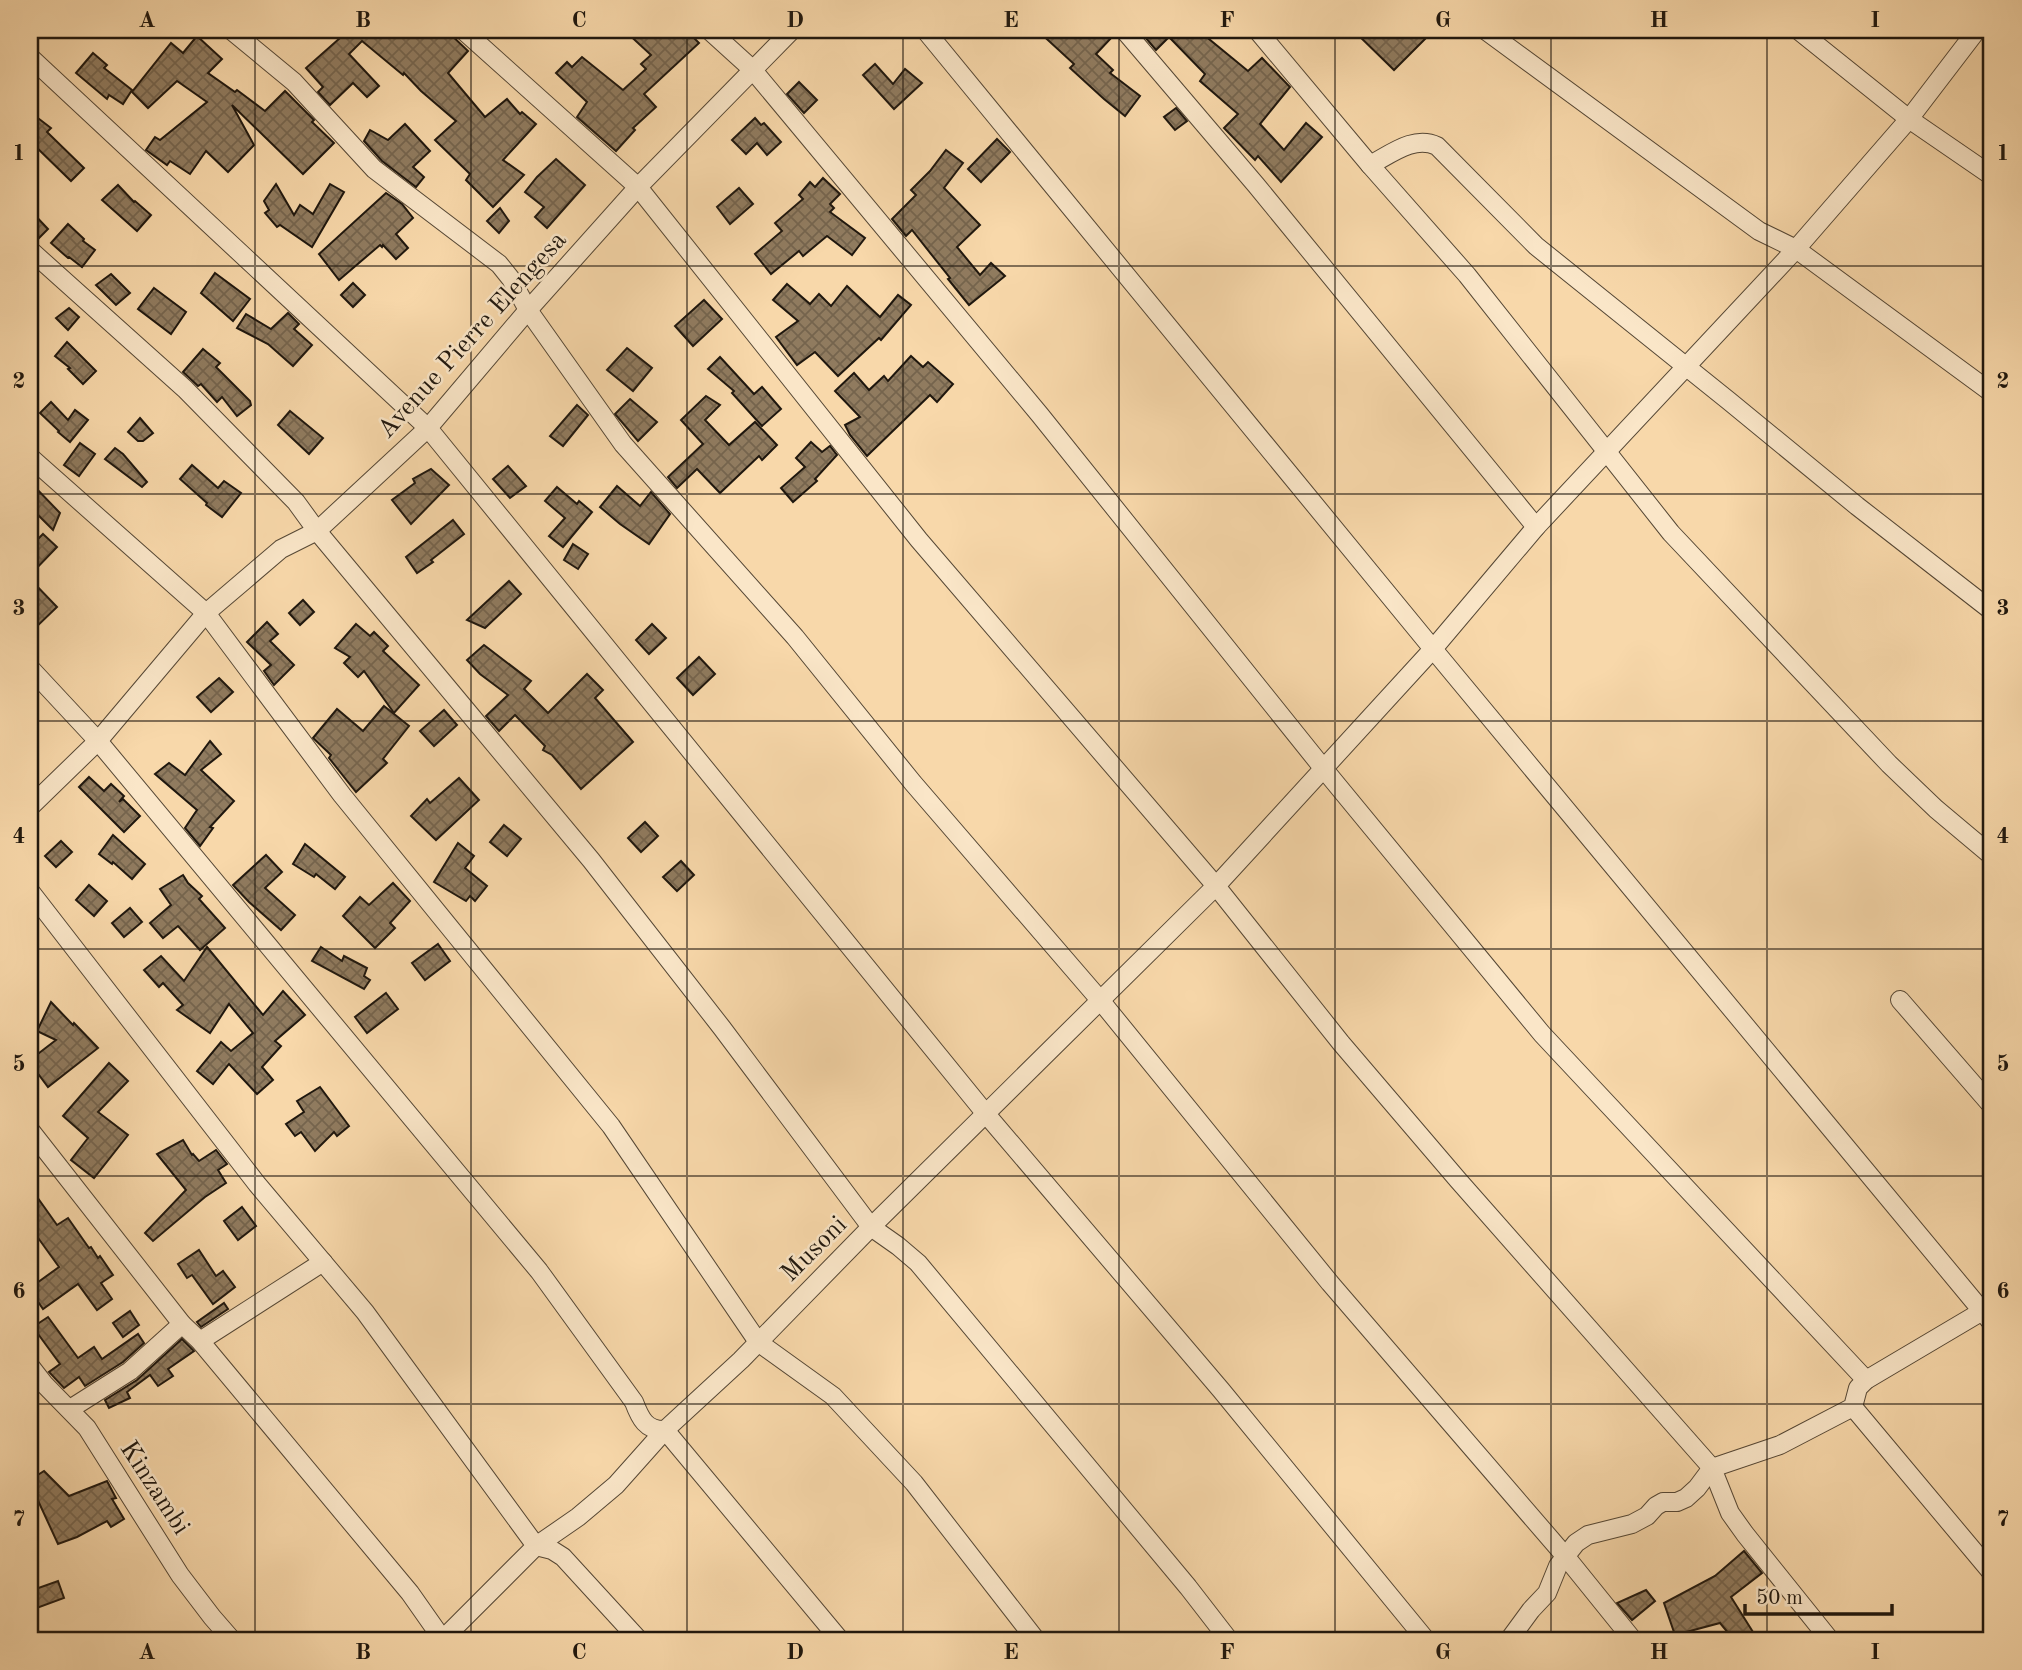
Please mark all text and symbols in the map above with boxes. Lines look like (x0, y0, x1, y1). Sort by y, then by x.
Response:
text: A (138, 9, 156, 32)
text: B (355, 9, 371, 32)
text: C (571, 9, 587, 32)
text: D (786, 9, 804, 32)
text: E (1003, 9, 1019, 32)
text: F (1219, 9, 1235, 32)
text: G (1435, 9, 1451, 32)
text: H (1650, 9, 1668, 32)
text: I (1870, 9, 1880, 32)
text: 1 (12, 142, 26, 165)
text: 1 (1996, 142, 2010, 165)
street label: Avenue Pierre Elengesa (373, 227, 572, 444)
text: 2 (12, 370, 26, 393)
text: 2 (1996, 370, 2010, 393)
text: 3 (12, 597, 26, 620)
text: 3 (1996, 597, 2010, 620)
text: 4 (12, 825, 26, 848)
text: 4 (1996, 825, 2010, 848)
text: 5 (12, 1053, 26, 1076)
text: 5 (1996, 1053, 2010, 1076)
street label: Musoni (777, 1212, 852, 1287)
text: 6 (12, 1280, 26, 1303)
text: 6 (1996, 1280, 2010, 1303)
street label: Kinzambi (115, 1437, 194, 1540)
text: 7 (12, 1508, 26, 1531)
text: 7 (1996, 1508, 2010, 1531)
scale bar (1745, 1572, 1892, 1616)
text: 50 m (1756, 1588, 1803, 1609)
text: A (138, 1641, 156, 1664)
text: B (355, 1641, 371, 1664)
text: C (571, 1641, 587, 1664)
text: D (786, 1641, 804, 1664)
text: E (1003, 1641, 1019, 1664)
text: F (1219, 1641, 1235, 1664)
text: G (1435, 1641, 1451, 1664)
text: H (1650, 1641, 1668, 1664)
text: I (1870, 1641, 1880, 1664)

